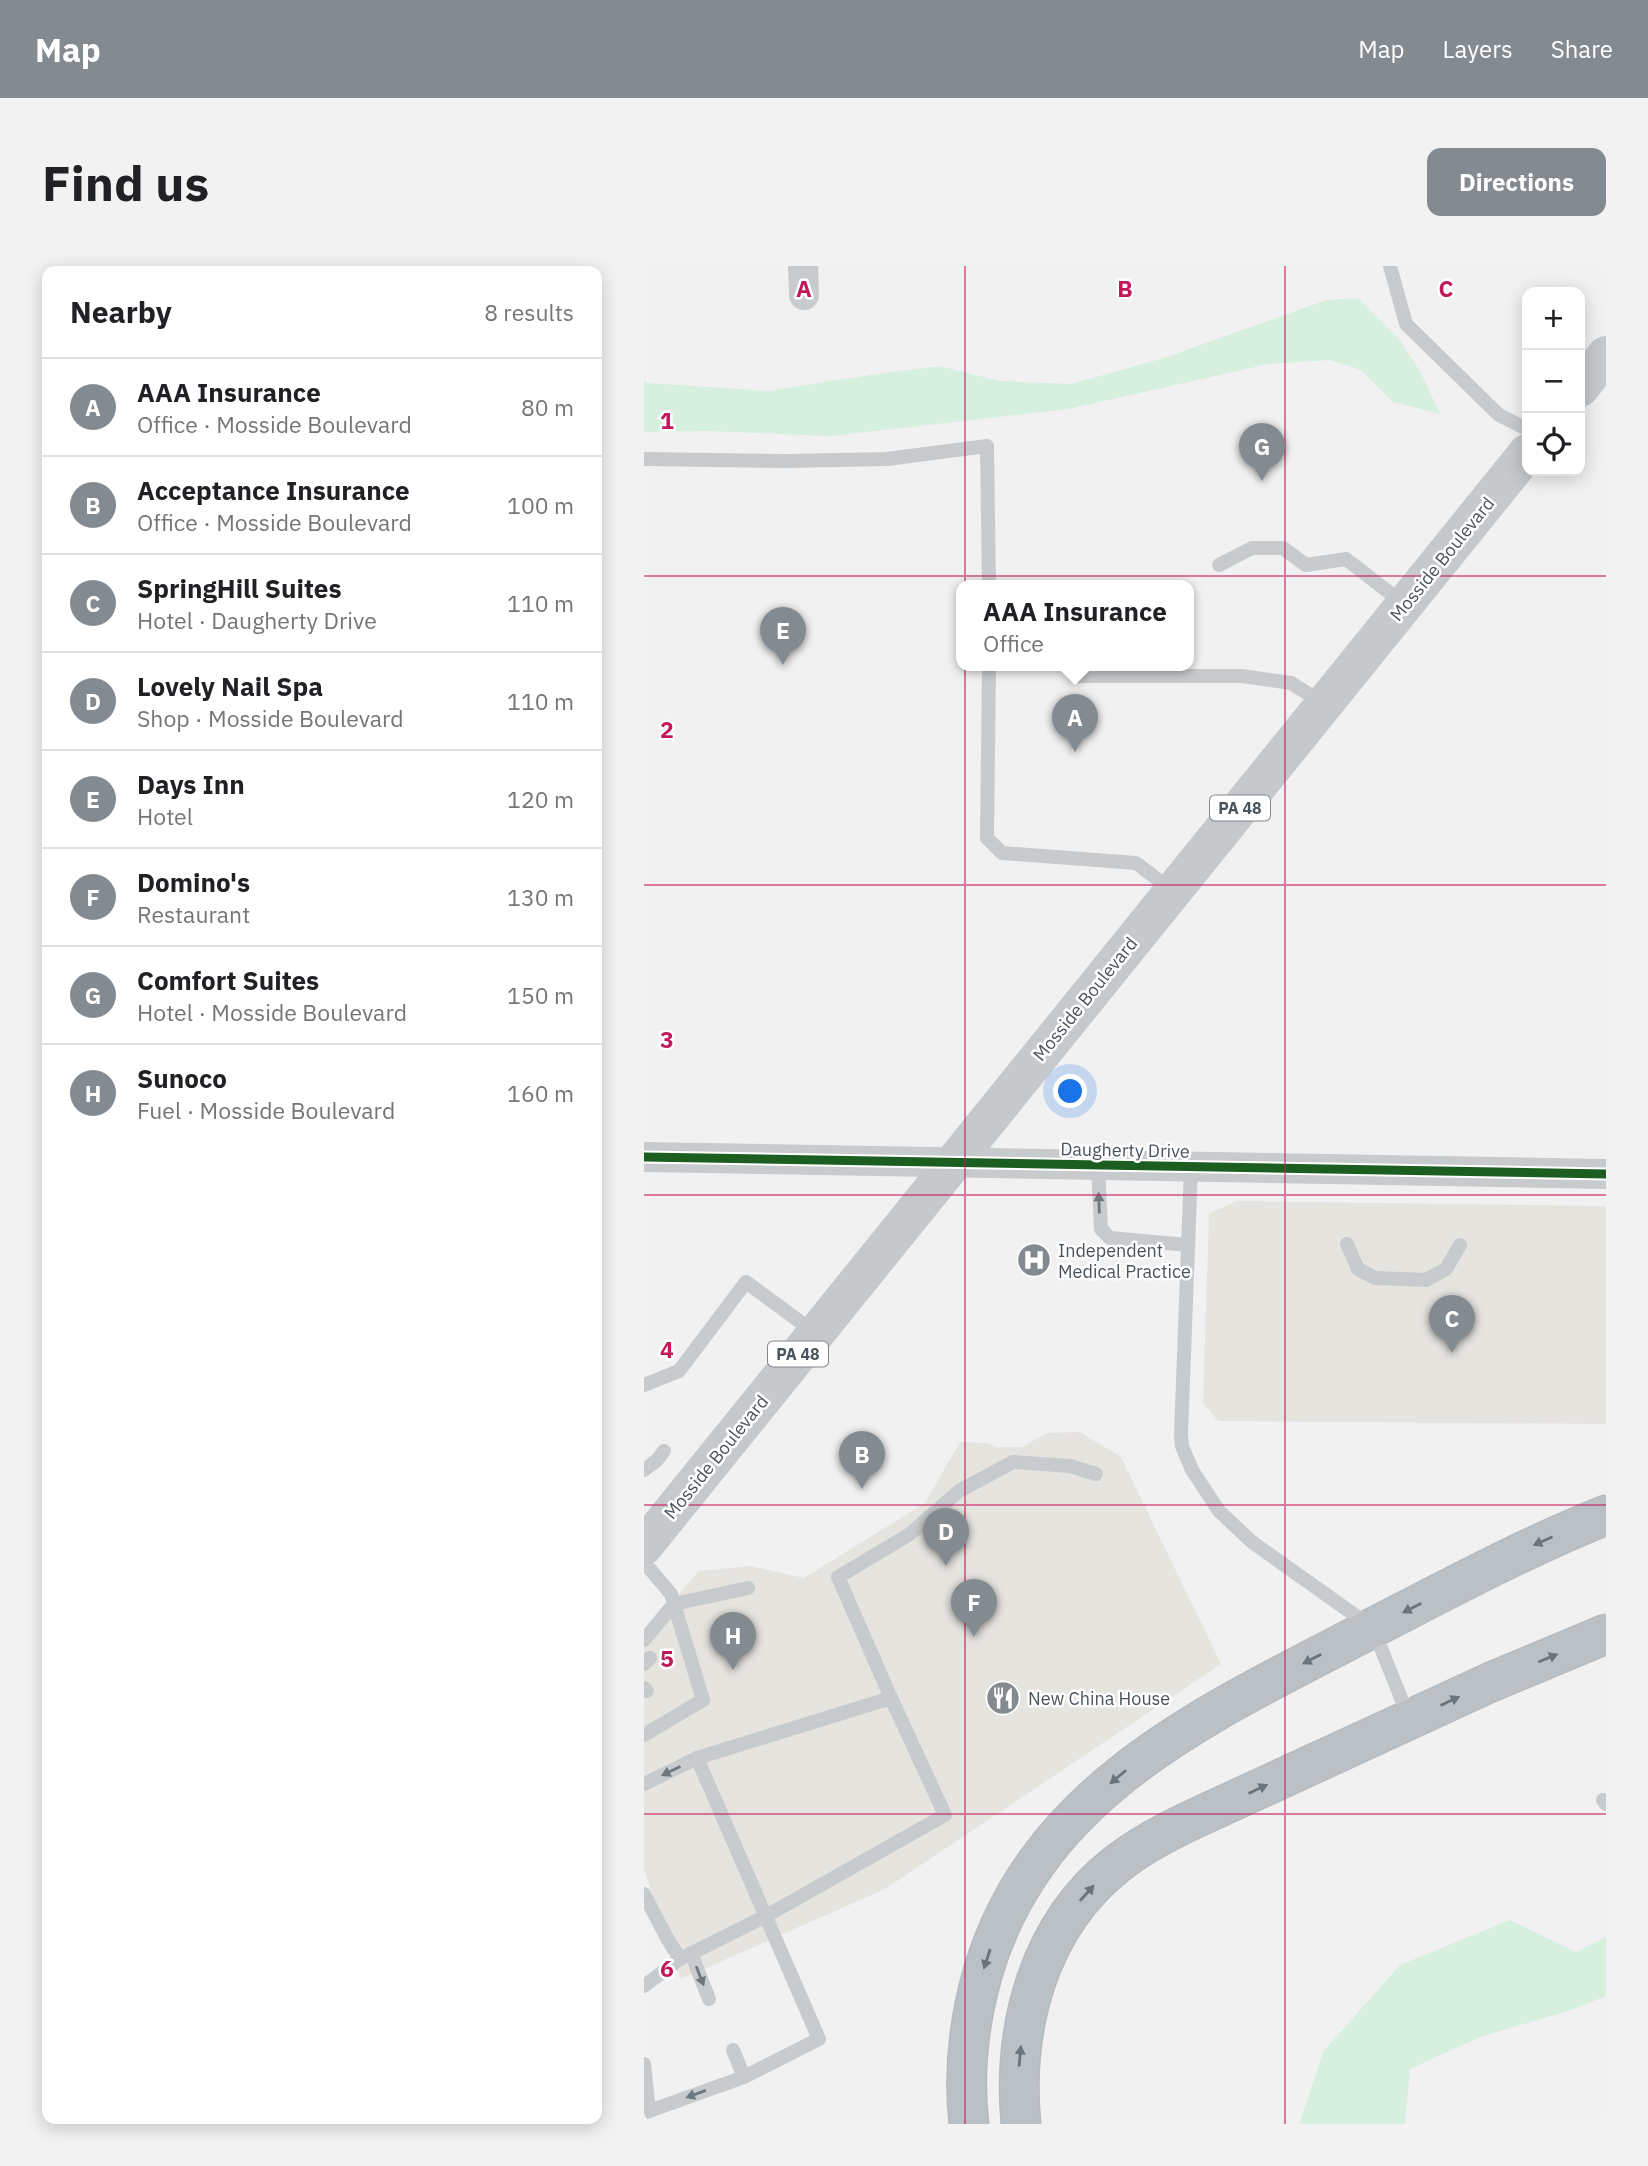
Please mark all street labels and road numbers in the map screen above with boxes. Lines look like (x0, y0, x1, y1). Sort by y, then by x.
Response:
street label: Mosside Boulevard (1385, 492, 1499, 626)
road number: PA 48 (1210, 796, 1270, 820)
street label: Mosside Boulevard (1028, 932, 1142, 1066)
street label: Daugherty Drive (1060, 1137, 1190, 1163)
road number: PA 48 (768, 1342, 828, 1366)
street label: Mosside Boulevard (659, 1390, 773, 1524)

